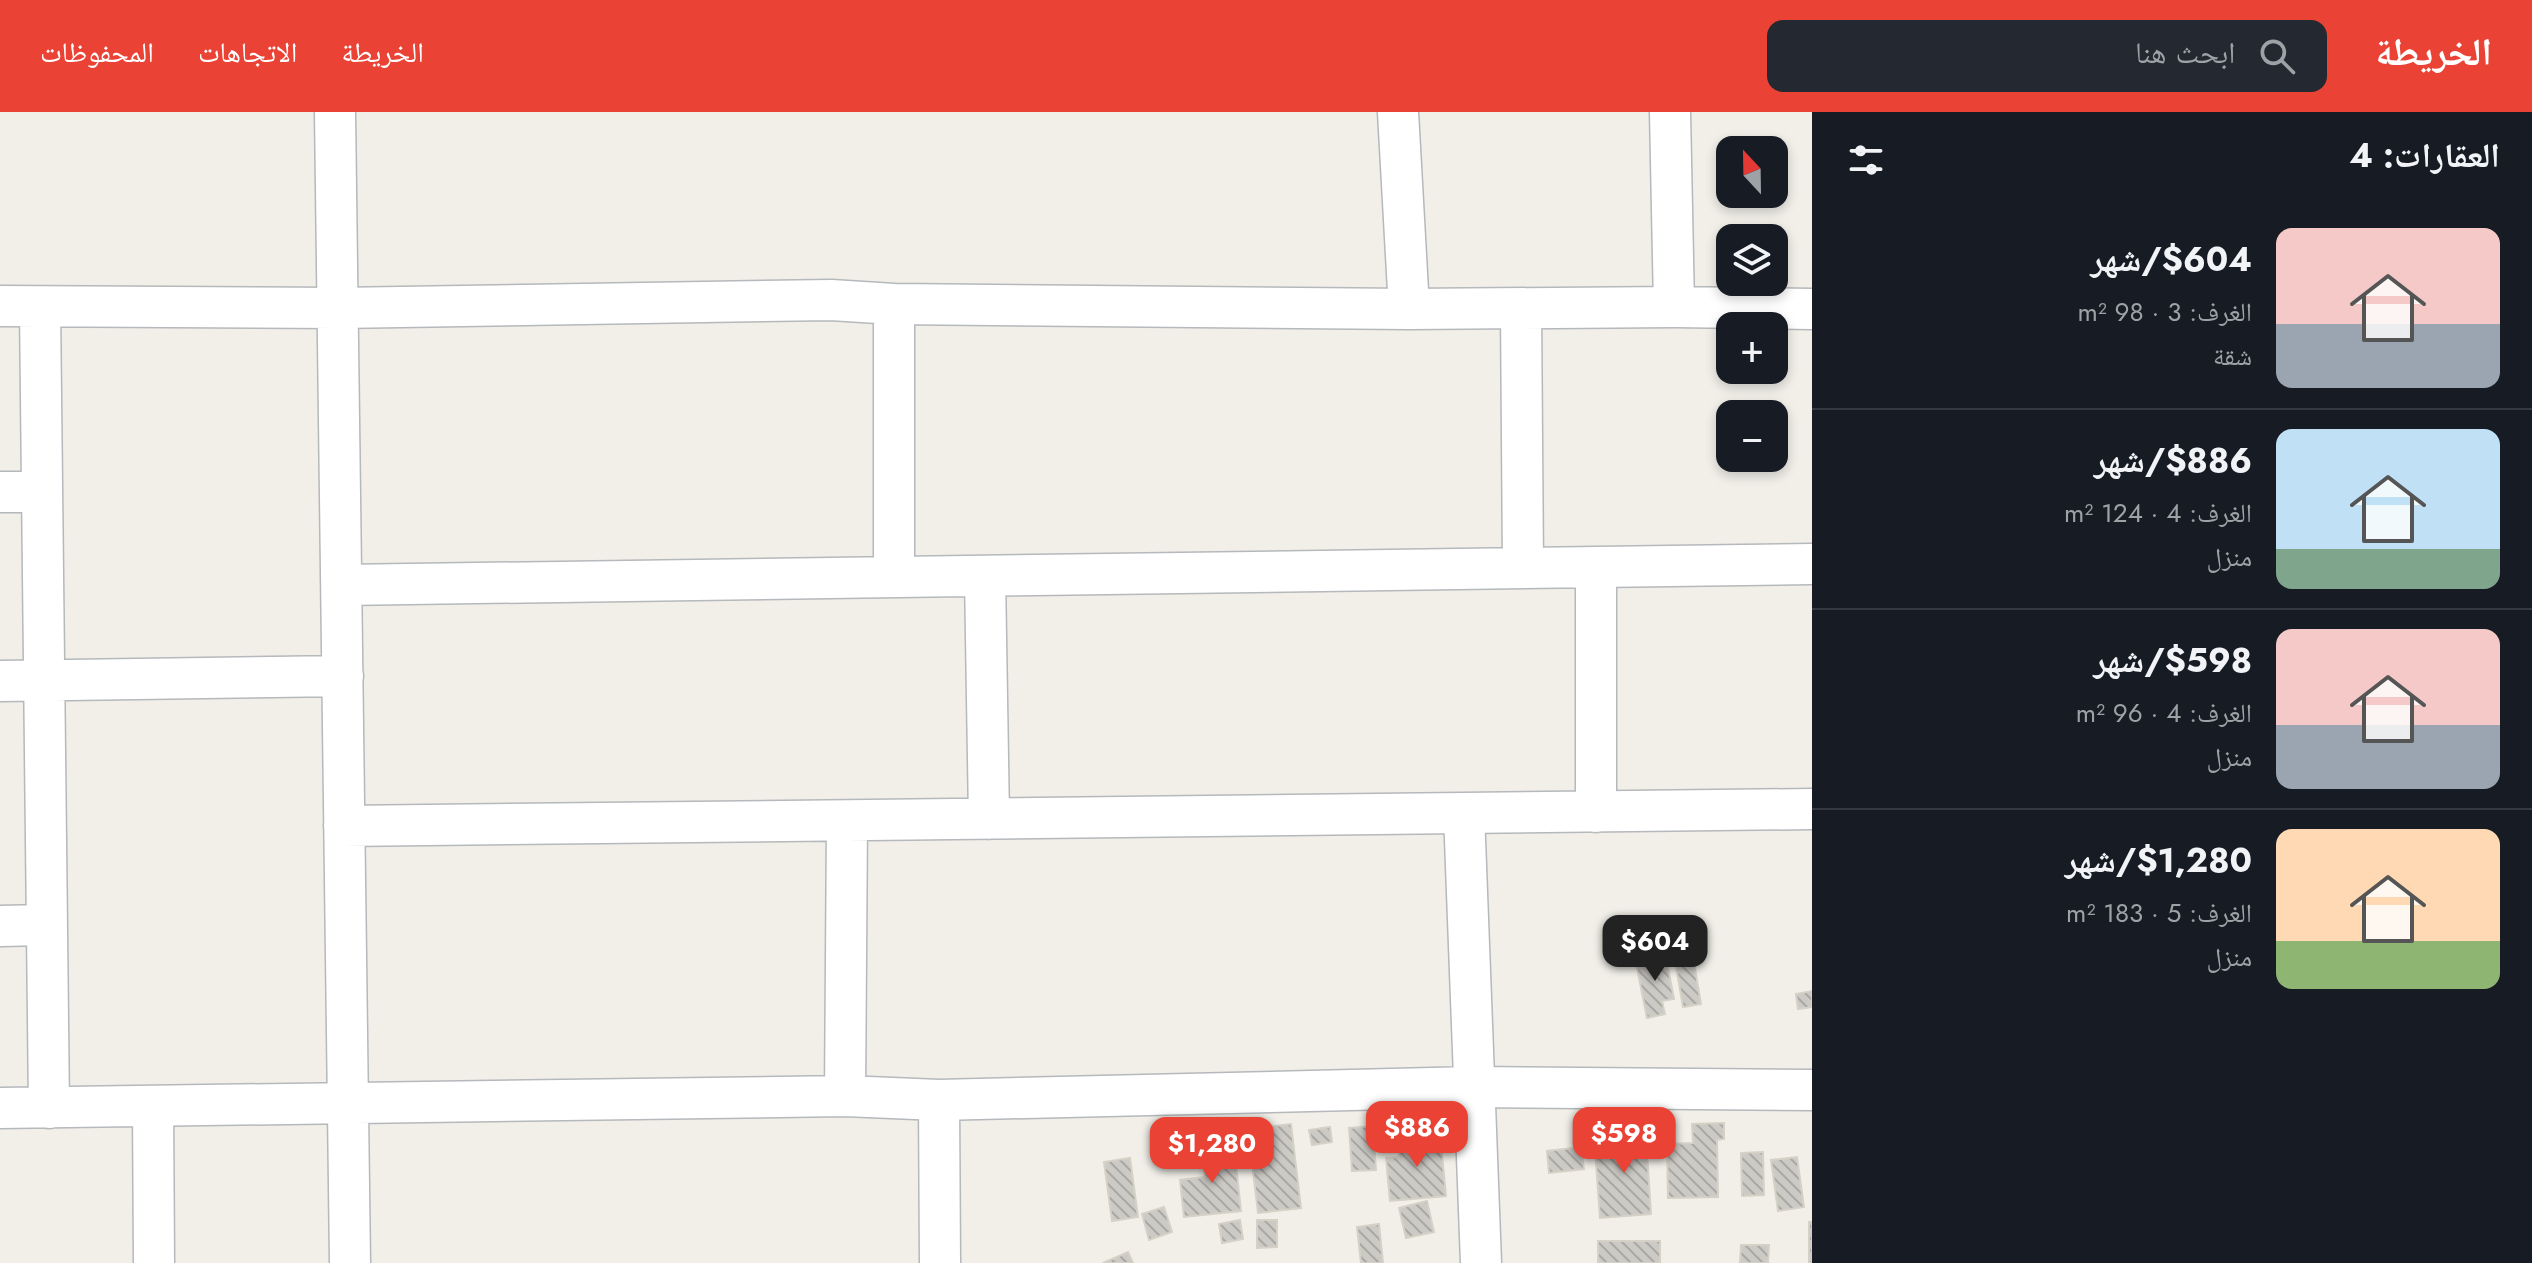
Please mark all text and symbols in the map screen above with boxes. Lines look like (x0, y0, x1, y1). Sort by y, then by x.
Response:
search box (1767, 20, 2327, 92)
text: الخريطة (2375, 24, 2492, 79)
text: ابحث هنا (2135, 31, 2235, 74)
text: المحفوظات (40, 32, 154, 73)
text: الاتجاهات (198, 32, 297, 73)
text: الخريطة (341, 32, 424, 73)
icon: search (2255, 34, 2299, 78)
text: العقارات: 4 (2349, 131, 2500, 180)
north arrow (1716, 136, 1788, 208)
map controls (1716, 136, 1788, 472)
icon: filters (1844, 138, 1888, 182)
button: layers (1716, 224, 1788, 296)
text: $604/شهر (2090, 235, 2252, 284)
icon: home (2340, 260, 2436, 356)
text: الغرف: 3 · 98 m² (2077, 293, 2252, 331)
button: + (1716, 312, 1788, 384)
text: شقة (2213, 337, 2252, 375)
button: − (1716, 400, 1788, 472)
text: $886/شهر (2094, 436, 2252, 485)
icon: home (2340, 461, 2436, 557)
text: الغرف: 4 · 124 m² (2064, 494, 2252, 532)
text: منزل (2207, 538, 2252, 576)
text: $598/شهر (2093, 636, 2252, 685)
icon: home (2340, 661, 2436, 757)
text: الغرف: 4 · 96 m² (2076, 694, 2252, 732)
text: منزل (2207, 738, 2252, 776)
text: $1,280/شهر (2065, 836, 2252, 885)
icon: home (2340, 861, 2436, 957)
text: الغرف: 5 · 183 m² (2066, 894, 2252, 932)
pin: $604 (1608, 915, 1702, 983)
text: $604 (1621, 922, 1689, 960)
text: منزل (2207, 938, 2252, 976)
pin: $886 (1370, 1101, 1464, 1169)
pin: $598 (1577, 1107, 1671, 1175)
text: $886 (1384, 1108, 1450, 1146)
text: $598 (1591, 1114, 1657, 1152)
pin: $1,280 (1147, 1117, 1277, 1185)
text: $1,280 (1168, 1124, 1256, 1162)

